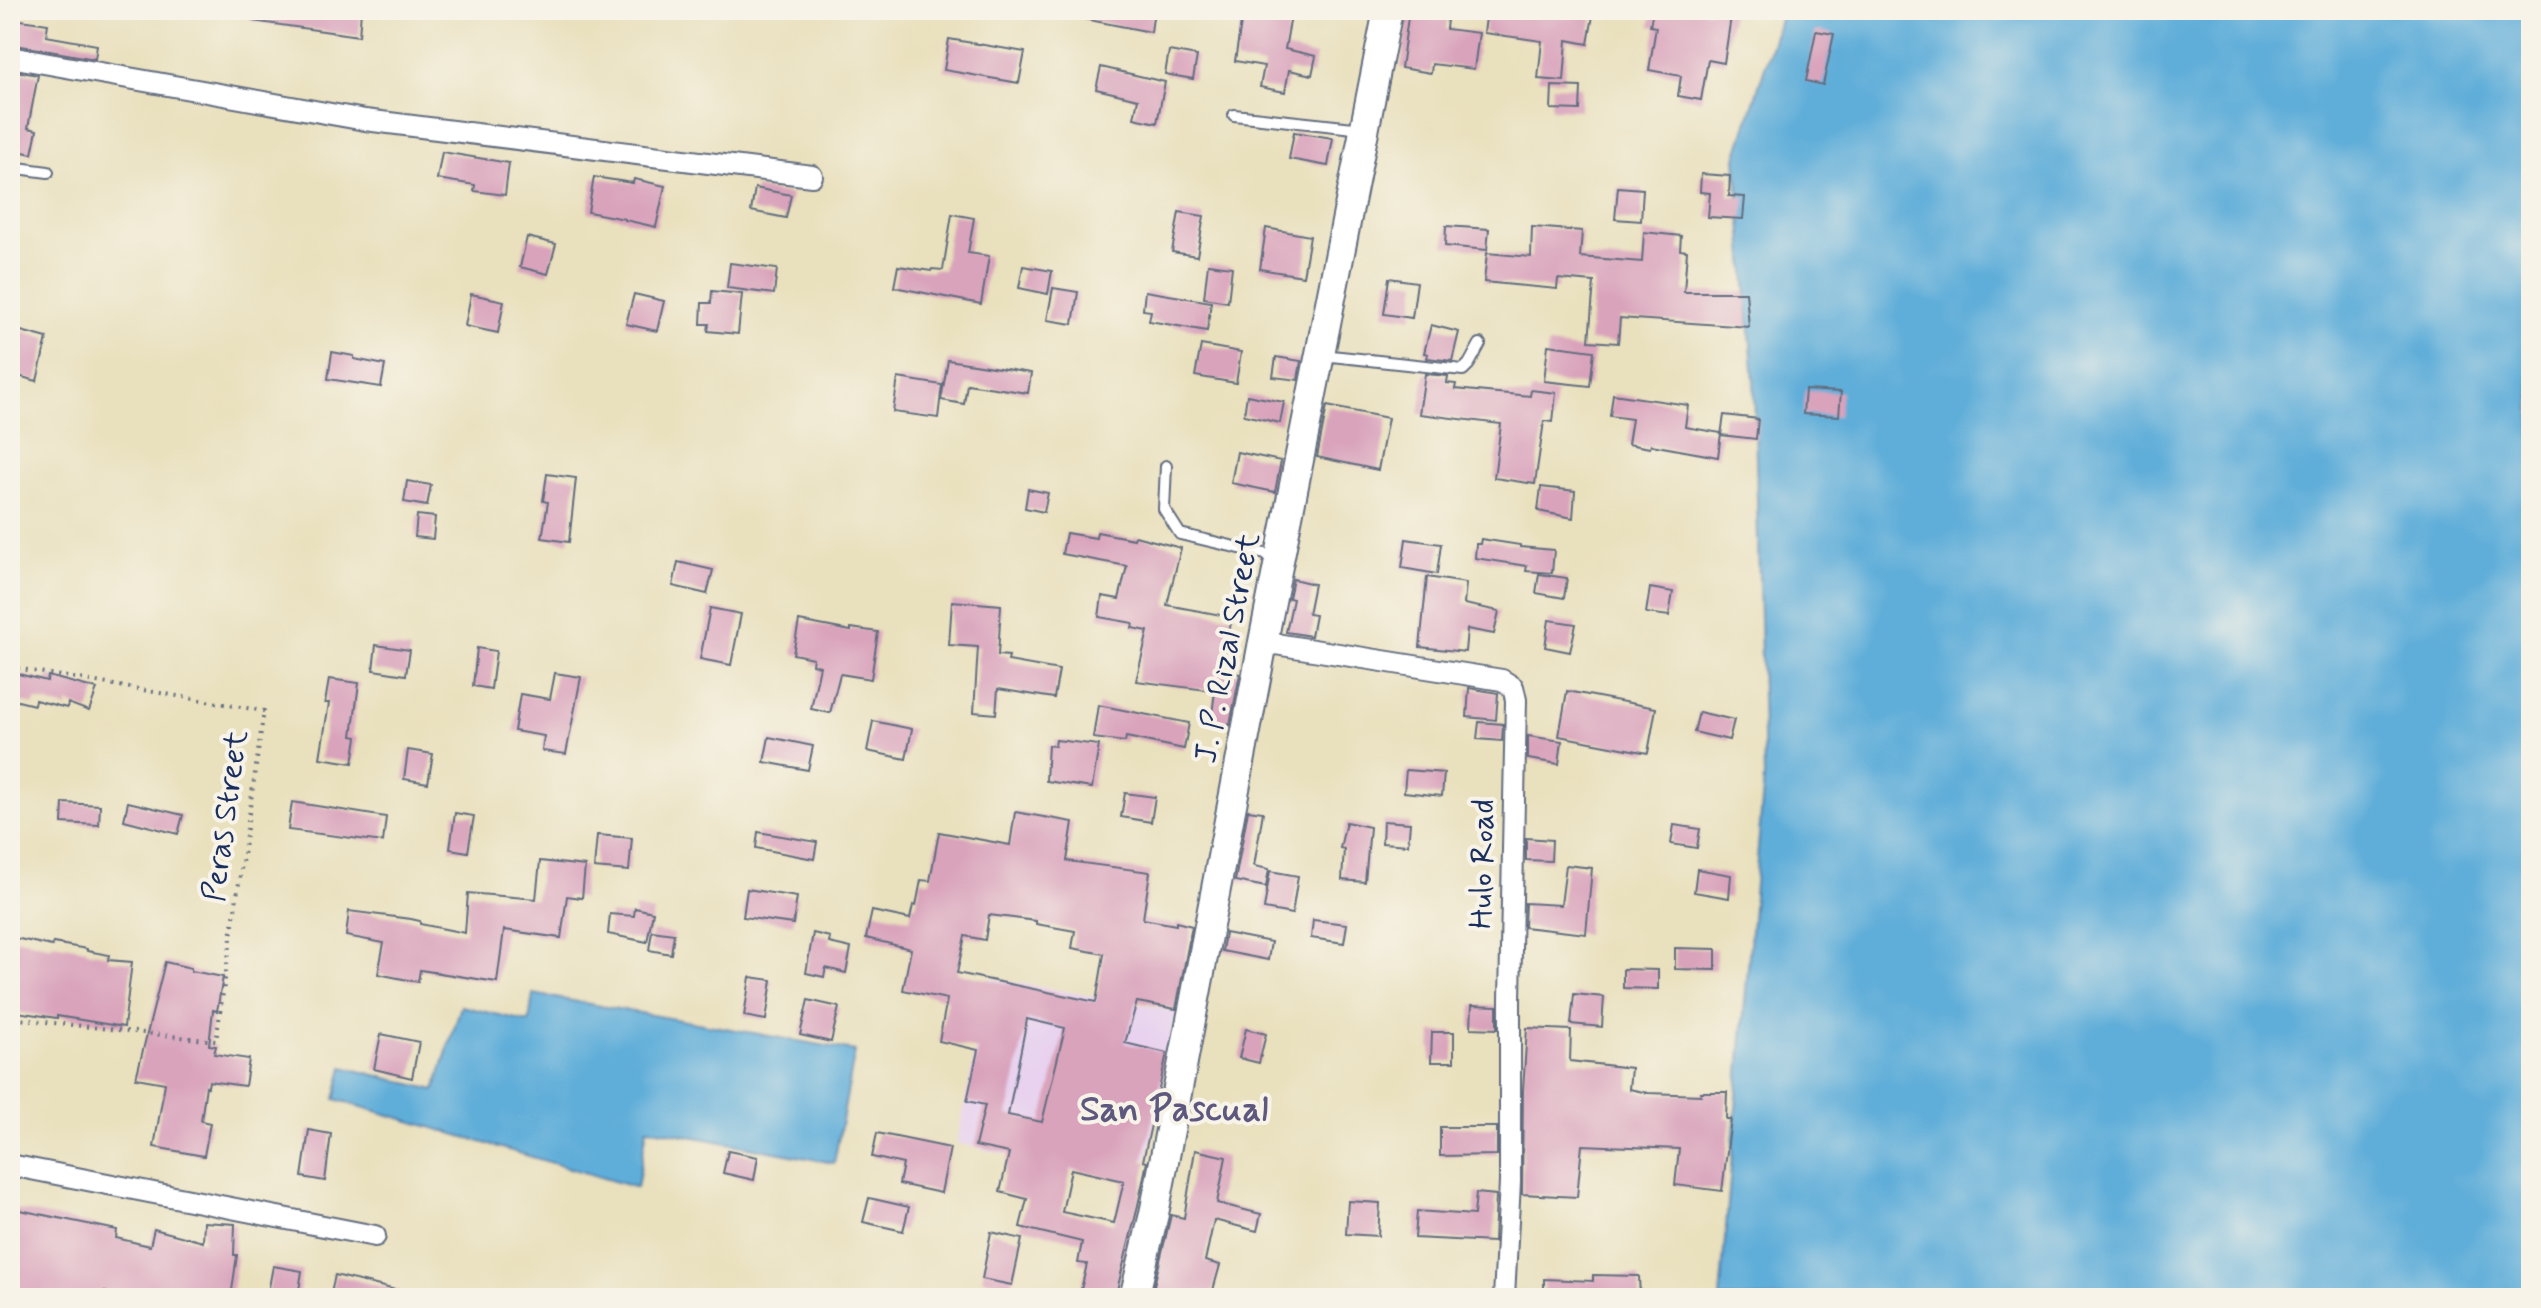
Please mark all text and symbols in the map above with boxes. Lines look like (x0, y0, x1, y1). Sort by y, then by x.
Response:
street label: J. P. Rizal Street (1185, 529, 1271, 767)
street label: Peras Street (193, 727, 259, 905)
street label: Hulo Road (1461, 799, 1505, 929)
district label: San Pascual (1080, 1087, 1268, 1134)

